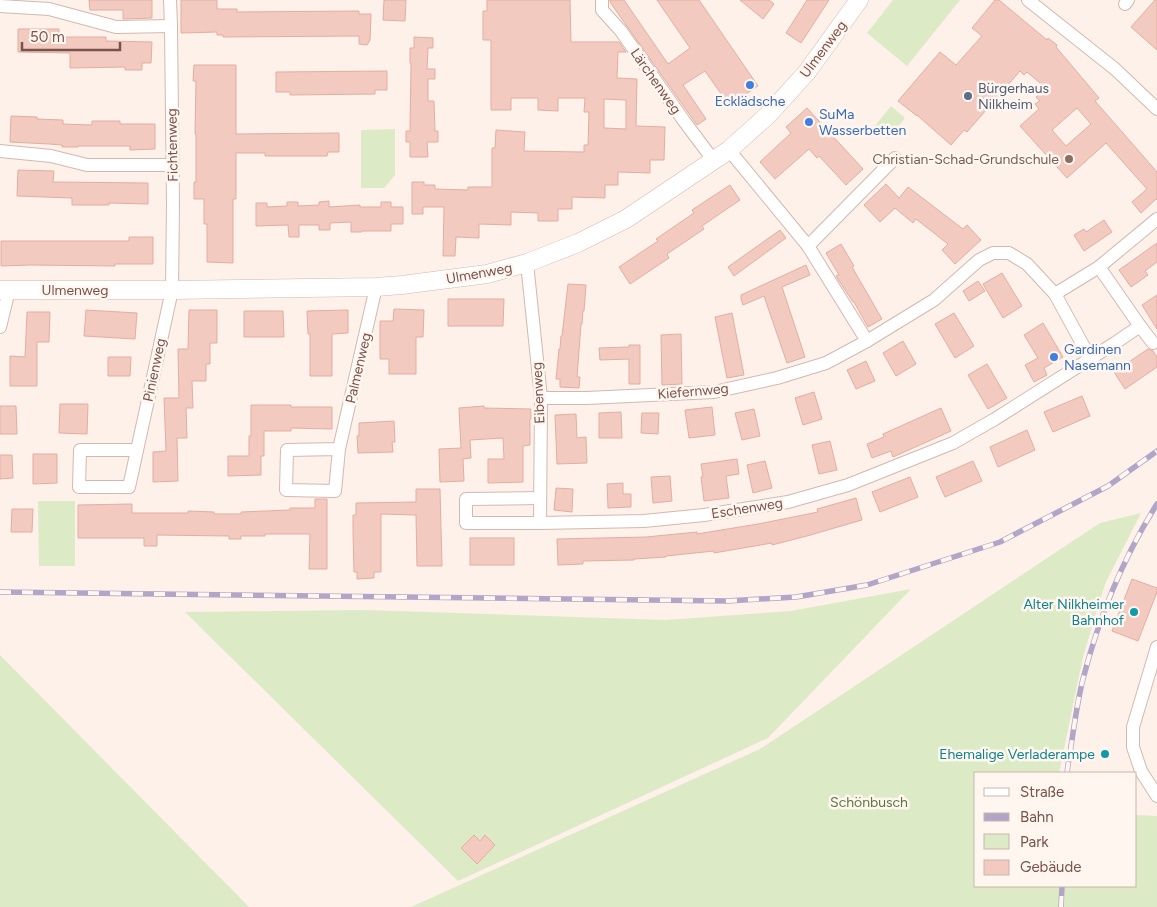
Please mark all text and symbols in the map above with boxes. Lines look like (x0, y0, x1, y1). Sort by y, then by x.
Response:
street label: Ulmenweg (796, 17, 850, 81)
scale bar (22, 20, 120, 52)
text: 50 m (30, 28, 65, 46)
street label: Lärchenweg (627, 45, 685, 118)
marker: Ecklädsche (744, 79, 756, 91)
place label: Bürgerhaus Nilkheim (978, 80, 1049, 113)
marker: Bürgerhaus Nilkheim (962, 90, 974, 102)
place label: Ecklädsche (715, 93, 786, 110)
place label: SuMa Wasserbetten (819, 106, 906, 139)
street label: Fichtenweg (163, 108, 182, 182)
marker: SuMa Wasserbetten (803, 116, 815, 128)
place label: Christian-Schad-Grundschule (872, 151, 1059, 168)
marker: Christian-Schad-Grundschule (1063, 153, 1075, 165)
street label: Ulmenweg (445, 259, 514, 288)
street label: Ulmenweg (42, 282, 108, 299)
street label: Palmenweg (342, 331, 375, 405)
street label: Pinienweg (139, 337, 170, 403)
place label: Gardinen Nasemann (1064, 341, 1131, 374)
marker: Gardinen Nasemann (1048, 351, 1060, 363)
street label: Eibenweg (528, 362, 549, 424)
street label: Kiefernweg (657, 380, 729, 403)
street label: Eschenweg (710, 494, 784, 523)
place label: Alter Nilkheimer Bahnhof (1023, 596, 1125, 629)
marker: Alter Nilkheimer Bahnhof (1128, 606, 1140, 618)
place label: Ehemalige Verladerampe (939, 746, 1095, 763)
marker: Ehemalige Verladerampe (1099, 748, 1111, 760)
legend (974, 772, 1137, 887)
text: Straße (1020, 783, 1064, 801)
park label: Schönbusch (830, 794, 908, 811)
text: Bahn (1020, 808, 1054, 826)
text: Park (1020, 833, 1049, 851)
text: Gebäude (1020, 858, 1081, 876)

